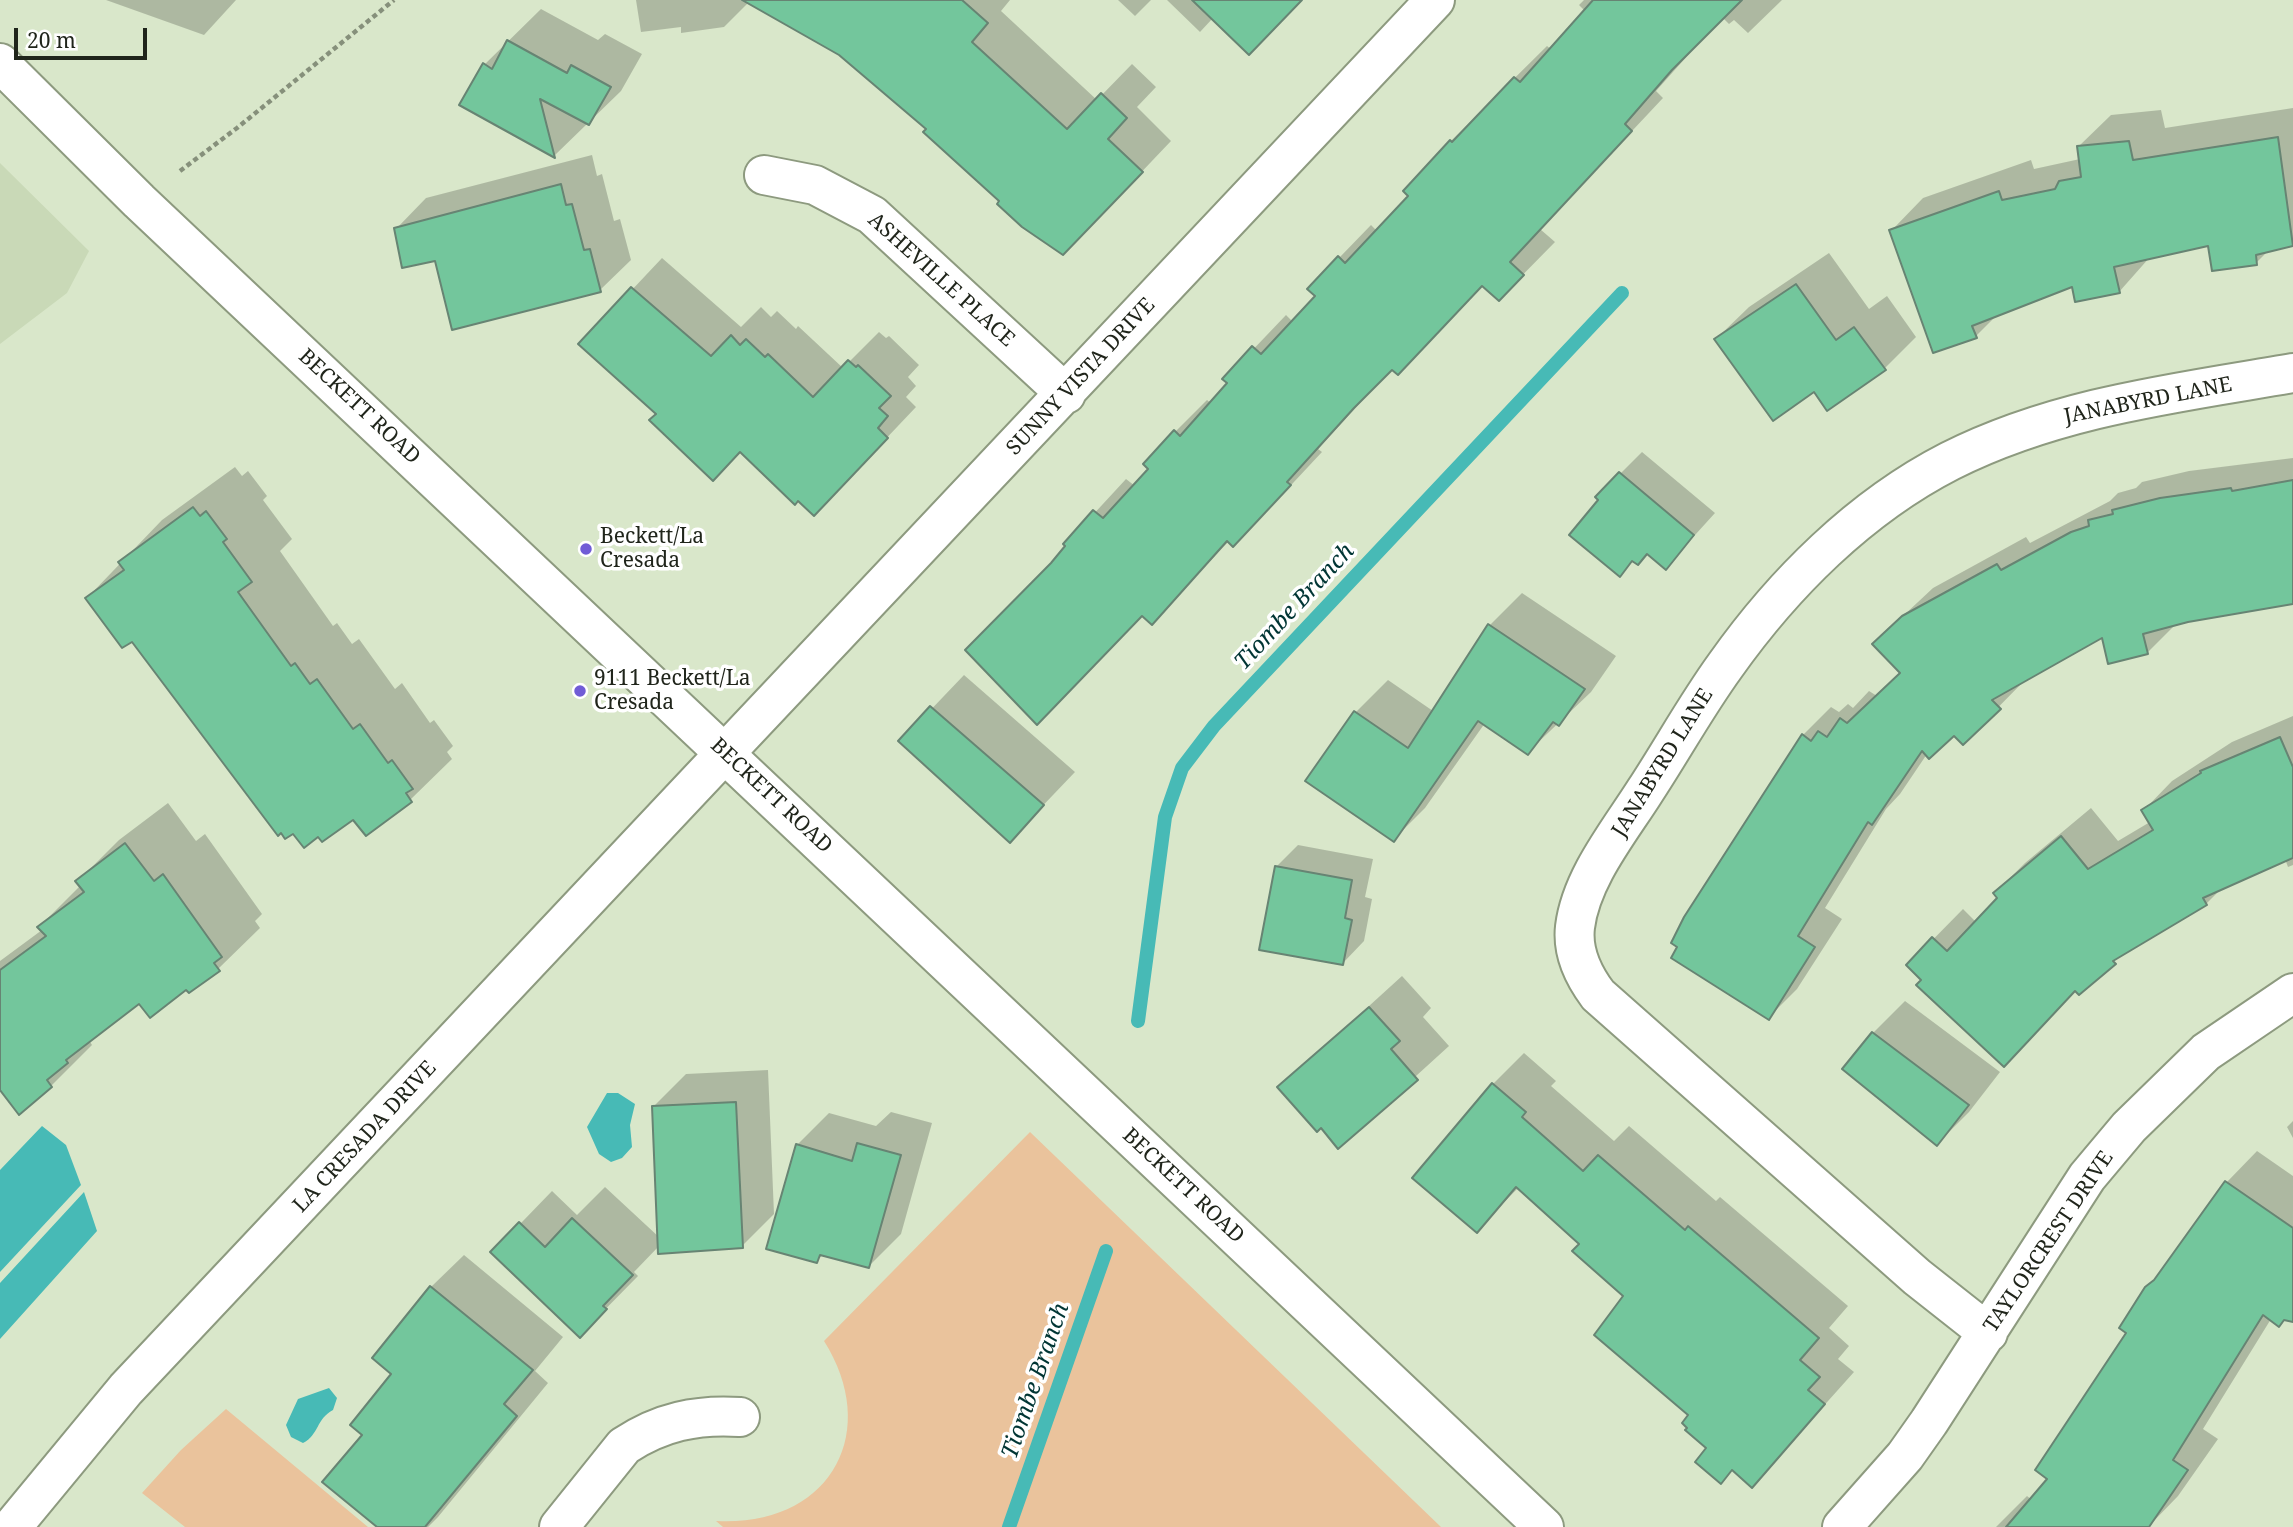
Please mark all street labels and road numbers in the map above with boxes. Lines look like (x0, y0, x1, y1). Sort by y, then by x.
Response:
street label: ASHEVILLE PLACE (863, 208, 1019, 352)
street label: SUNNY VISTA DRIVE (1002, 293, 1160, 461)
street label: BECKETT ROAD (293, 344, 425, 470)
street label: JANABYRD LANE (2062, 372, 2234, 430)
street label: JANABYRD LANE (1607, 684, 1719, 842)
street label: BECKETT ROAD (705, 733, 837, 859)
street label: LA CRESADA DRIVE (288, 1056, 442, 1218)
street label: BECKETT ROAD (1117, 1123, 1249, 1249)
street label: TAYLORCREST DRIVE (1979, 1147, 2119, 1337)

